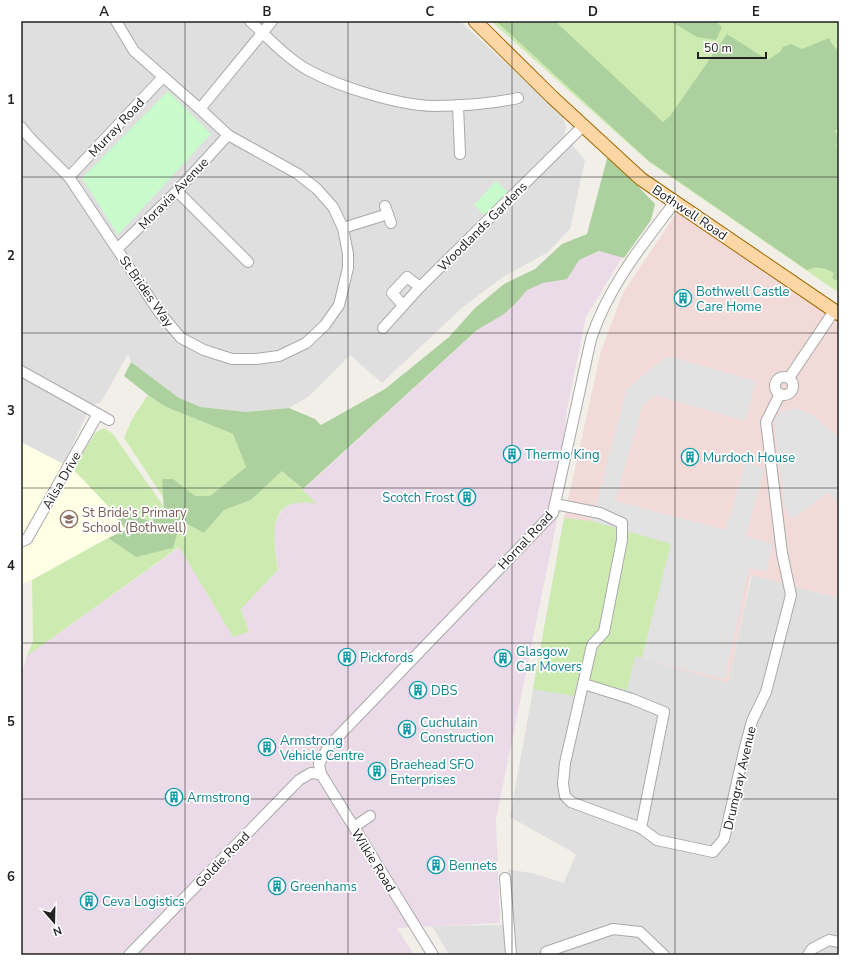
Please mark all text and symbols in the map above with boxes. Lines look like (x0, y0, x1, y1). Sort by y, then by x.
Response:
text: A (99, 3, 109, 21)
text: B (263, 3, 272, 21)
text: C (426, 3, 435, 21)
text: D (588, 3, 598, 21)
text: E (752, 3, 760, 21)
scale bar (698, 34, 766, 60)
text: 50 m (704, 40, 732, 56)
text: 1 (7, 91, 15, 109)
street label: Murray Road (85, 94, 149, 161)
street label: Moravia Avenue (135, 154, 213, 234)
street label: Woodlands Gardens (434, 178, 531, 275)
street label: Bothwell Road (648, 181, 730, 245)
text: 2 (7, 247, 15, 265)
street label: St Brides Way (115, 252, 178, 331)
place label: Bothwell Castle Care Home (696, 283, 790, 316)
building icon: Bothwell Castle Care Home (673, 288, 693, 308)
text: 3 (7, 402, 15, 420)
building icon: Thermo King (502, 444, 522, 464)
place label: Thermo King (525, 446, 600, 464)
building icon: Murdoch House (680, 447, 700, 467)
street label: Ailsa Drive (38, 448, 86, 513)
place label: Murdoch House (703, 449, 795, 467)
building icon: Scotch Frost (457, 487, 477, 507)
place label: Scotch Frost (382, 489, 454, 507)
place label: St Bride's Primary School (Bothwell) (82, 504, 187, 537)
street label: Hornal Road (494, 508, 557, 574)
school or university icon: St Bride's Primary School (Bothwell) (59, 509, 79, 529)
text: 4 (7, 557, 15, 575)
place label: Glasgow Car Movers (516, 643, 582, 676)
building icon: Pickfords (337, 647, 357, 667)
building icon: Glasgow Car Movers (493, 648, 513, 668)
place label: Pickfords (360, 649, 414, 667)
building icon: DBS (408, 680, 428, 700)
place label: DBS (431, 682, 457, 700)
text: 5 (7, 713, 15, 731)
place label: Cuchulain Construction (420, 714, 494, 747)
building icon: Cuchulain Construction (397, 719, 417, 739)
street label: Drumgray Avenue (719, 724, 761, 832)
place label: Armstrong Vehicle Centre (279, 732, 364, 765)
building icon: Armstrong Vehicle Centre (257, 737, 277, 757)
place label: Braehead SFO Enterprises (390, 756, 474, 789)
building icon: Braehead SFO Enterprises (367, 761, 387, 781)
building icon: Armstrong (164, 787, 184, 807)
place label: Armstrong (187, 789, 250, 807)
street label: Wilkie Road (347, 826, 400, 895)
street label: Goldie Road (191, 828, 254, 892)
building icon: Bennets (426, 855, 446, 875)
place label: Bennets (449, 857, 497, 875)
text: 6 (7, 868, 15, 886)
building icon: Greenhams (267, 876, 287, 896)
place label: Greenhams (290, 878, 357, 896)
building icon: Ceva Logistics (79, 891, 99, 911)
place label: Ceva Logistics (102, 893, 185, 911)
north arrow (34, 902, 74, 942)
text: N (51, 922, 64, 939)

